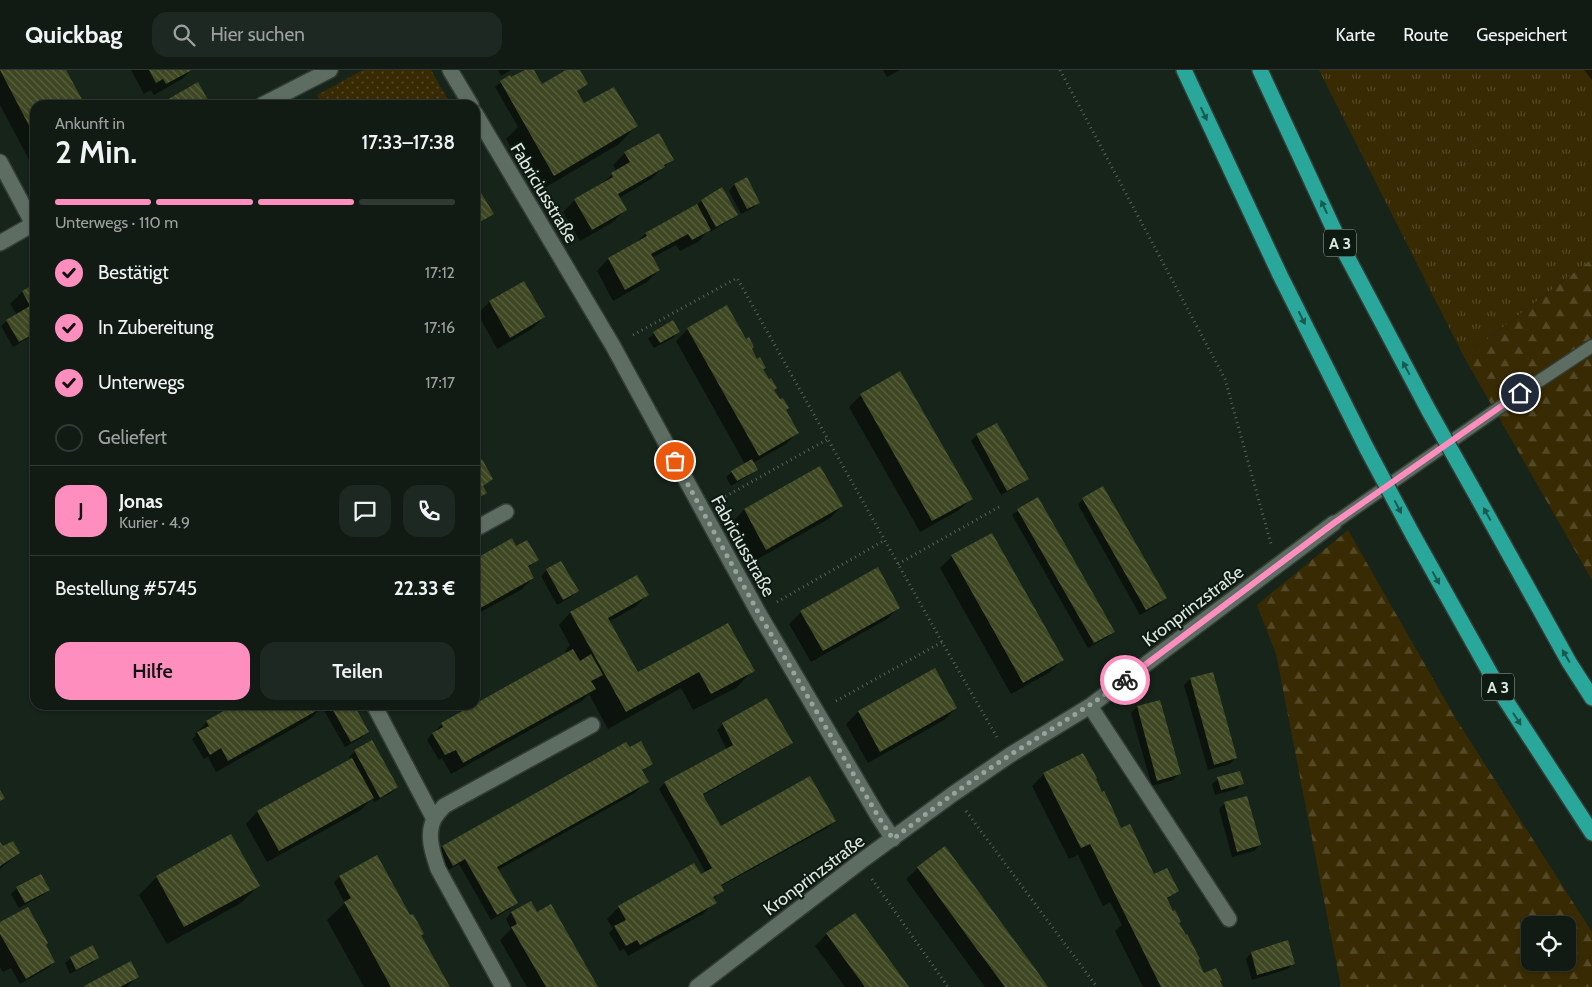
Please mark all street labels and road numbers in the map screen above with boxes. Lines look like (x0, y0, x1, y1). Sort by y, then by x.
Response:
street label: Fabriciusstraße (506, 139, 582, 247)
road number: A 3 (1324, 230, 1356, 257)
street label: Fabriciusstraße (706, 491, 780, 601)
street label: Kronprinzstraße (1138, 561, 1248, 651)
road number: A 3 (1482, 674, 1514, 700)
street label: Kronprinzstraße (759, 830, 869, 920)

